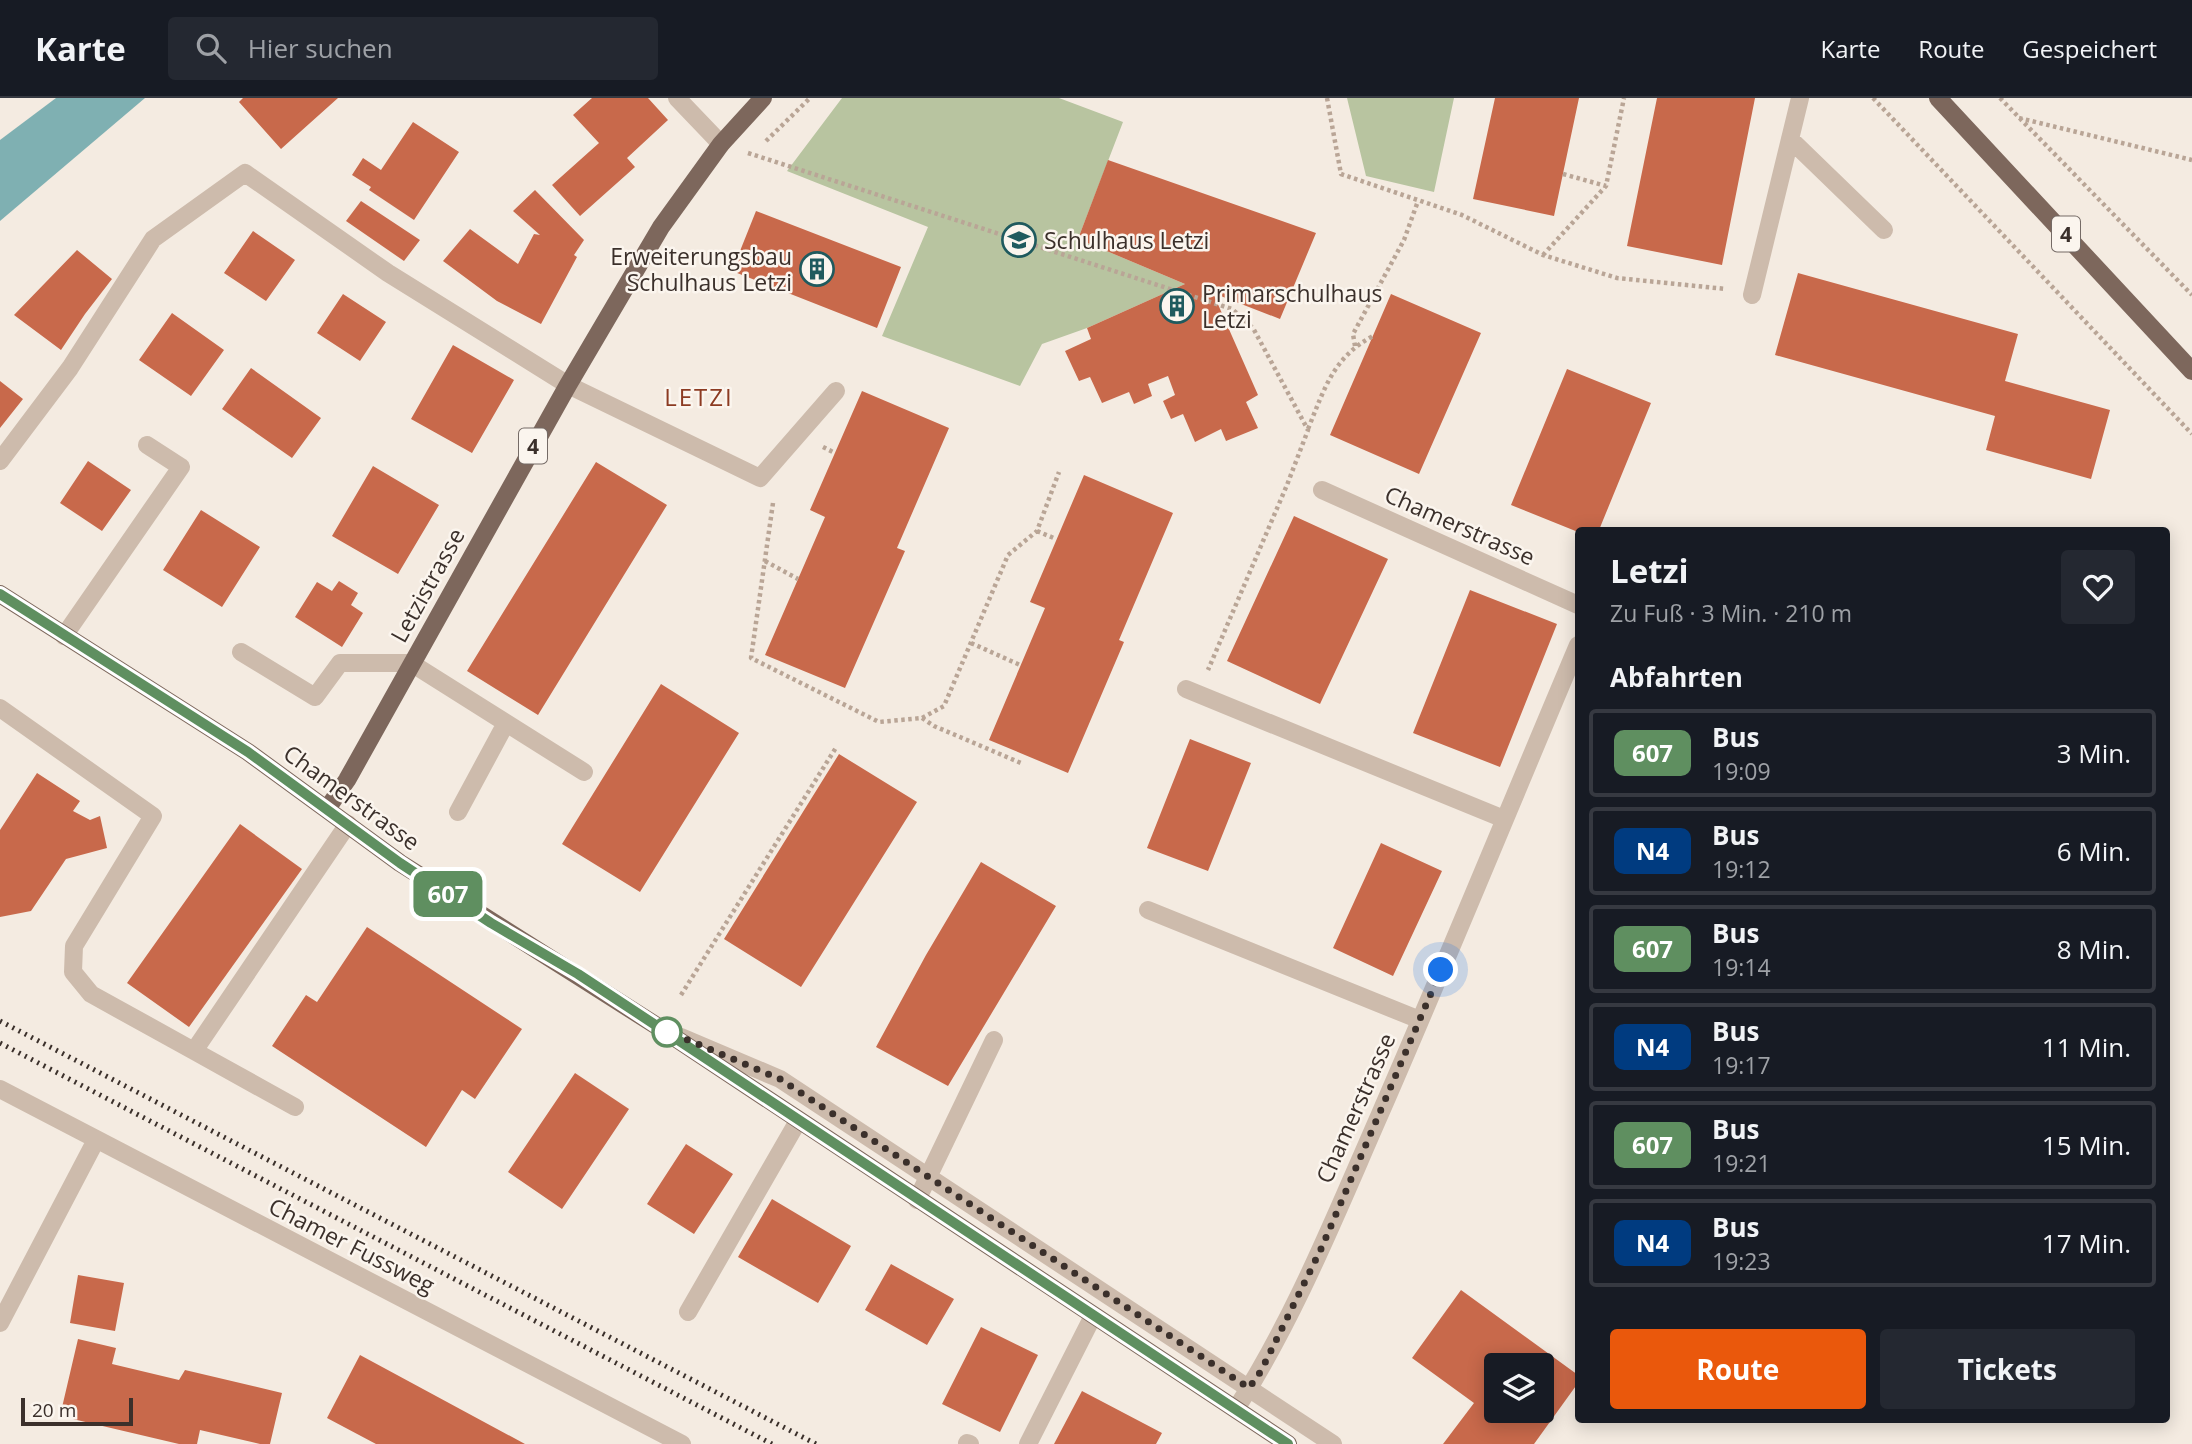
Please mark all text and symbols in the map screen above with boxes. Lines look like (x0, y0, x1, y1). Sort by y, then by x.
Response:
search box (168, 17, 658, 80)
text: Karte (35, 26, 126, 71)
icon: search (192, 29, 230, 67)
text: Hier suchen (248, 30, 393, 66)
text: Karte (1820, 32, 1880, 65)
text: Route (1918, 32, 1984, 65)
text: Gespeichert (2022, 32, 2157, 65)
road number: 4 (2052, 216, 2080, 252)
school or university icon: Schulhaus Letzi (1000, 221, 1038, 259)
place label: Schulhaus Letzi (1044, 224, 1209, 256)
place label: Erweiterungsbau Schulhaus Letzi (610, 240, 792, 298)
building icon: Erweiterungsbau Schulhaus Letzi (798, 250, 836, 288)
place label: Primarschulhaus Letzi (1202, 277, 1382, 335)
building icon: Primarschulhaus Letzi (1158, 287, 1196, 325)
district label: LETZI (664, 380, 734, 413)
road number: 4 (519, 428, 547, 464)
street label: Chamerstrasse (1380, 478, 1540, 572)
street label: Letzistrasse (382, 522, 472, 648)
text: Letzi (1610, 548, 1689, 593)
button: heart (2061, 550, 2135, 624)
text: Zu Fuß · 3 Min. · 210 m (1610, 597, 1852, 629)
text: Abfahrten (1610, 659, 1743, 695)
text: Bus (1712, 719, 1759, 755)
text: 3 Min. (2057, 735, 2131, 771)
text: 607 (1632, 736, 1673, 769)
street label: Chamerstrasse (277, 737, 427, 857)
text: 19:09 (1712, 755, 1771, 787)
text: Bus (1712, 817, 1759, 853)
text: 6 Min. (2057, 833, 2131, 869)
text: N4 (1636, 834, 1669, 867)
text: 19:12 (1712, 853, 1771, 885)
line badge: 607 (408, 871, 488, 917)
text: 607 (427, 877, 469, 910)
text: Bus (1712, 915, 1759, 951)
text: 8 Min. (2057, 931, 2131, 967)
text: 607 (1632, 932, 1673, 965)
text: 19:14 (1712, 951, 1771, 983)
your location (1423, 952, 1458, 987)
text: Bus (1712, 1013, 1759, 1049)
unlabelled marker (652, 1017, 682, 1047)
street label: Chamerstrasse (1308, 1028, 1402, 1188)
text: 11 Min. (2042, 1029, 2131, 1065)
text: N4 (1636, 1030, 1669, 1063)
text: 19:17 (1712, 1049, 1771, 1081)
text: Bus (1712, 1111, 1759, 1147)
text: 15 Min. (2042, 1127, 2131, 1163)
text: 607 (1632, 1128, 1673, 1161)
text: 19:21 (1712, 1147, 1771, 1179)
street label: Chamer Fussweg (264, 1189, 441, 1301)
text: Bus (1712, 1209, 1759, 1245)
text: 17 Min. (2042, 1225, 2131, 1261)
text: N4 (1636, 1226, 1669, 1259)
text: 19:23 (1712, 1245, 1771, 1277)
button: Route (1610, 1329, 1866, 1409)
button: Tickets (1880, 1329, 2135, 1409)
map controls (1484, 1353, 1554, 1423)
button: layers (1484, 1353, 1554, 1423)
scale bar (21, 1395, 133, 1427)
text: 20 m (32, 1397, 76, 1423)

